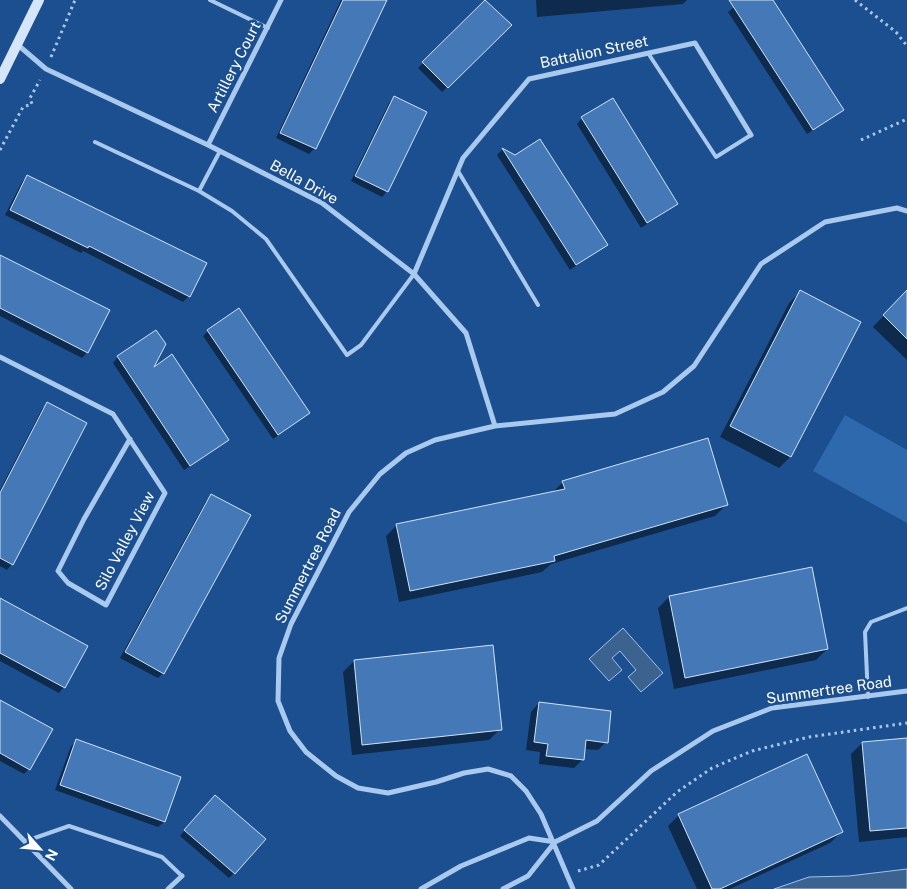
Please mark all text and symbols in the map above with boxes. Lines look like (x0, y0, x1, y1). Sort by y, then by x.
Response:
street label: Artillery Court (203, 18, 264, 115)
street label: Battalion Street (538, 32, 650, 71)
street label: Bella Drive (267, 156, 341, 207)
street label: Silo Valley View (91, 488, 158, 593)
street label: Summertree Road (271, 506, 344, 626)
street label: Summertree Road (765, 672, 893, 707)
north arrow (15, 824, 65, 874)
text: N (42, 846, 61, 863)

